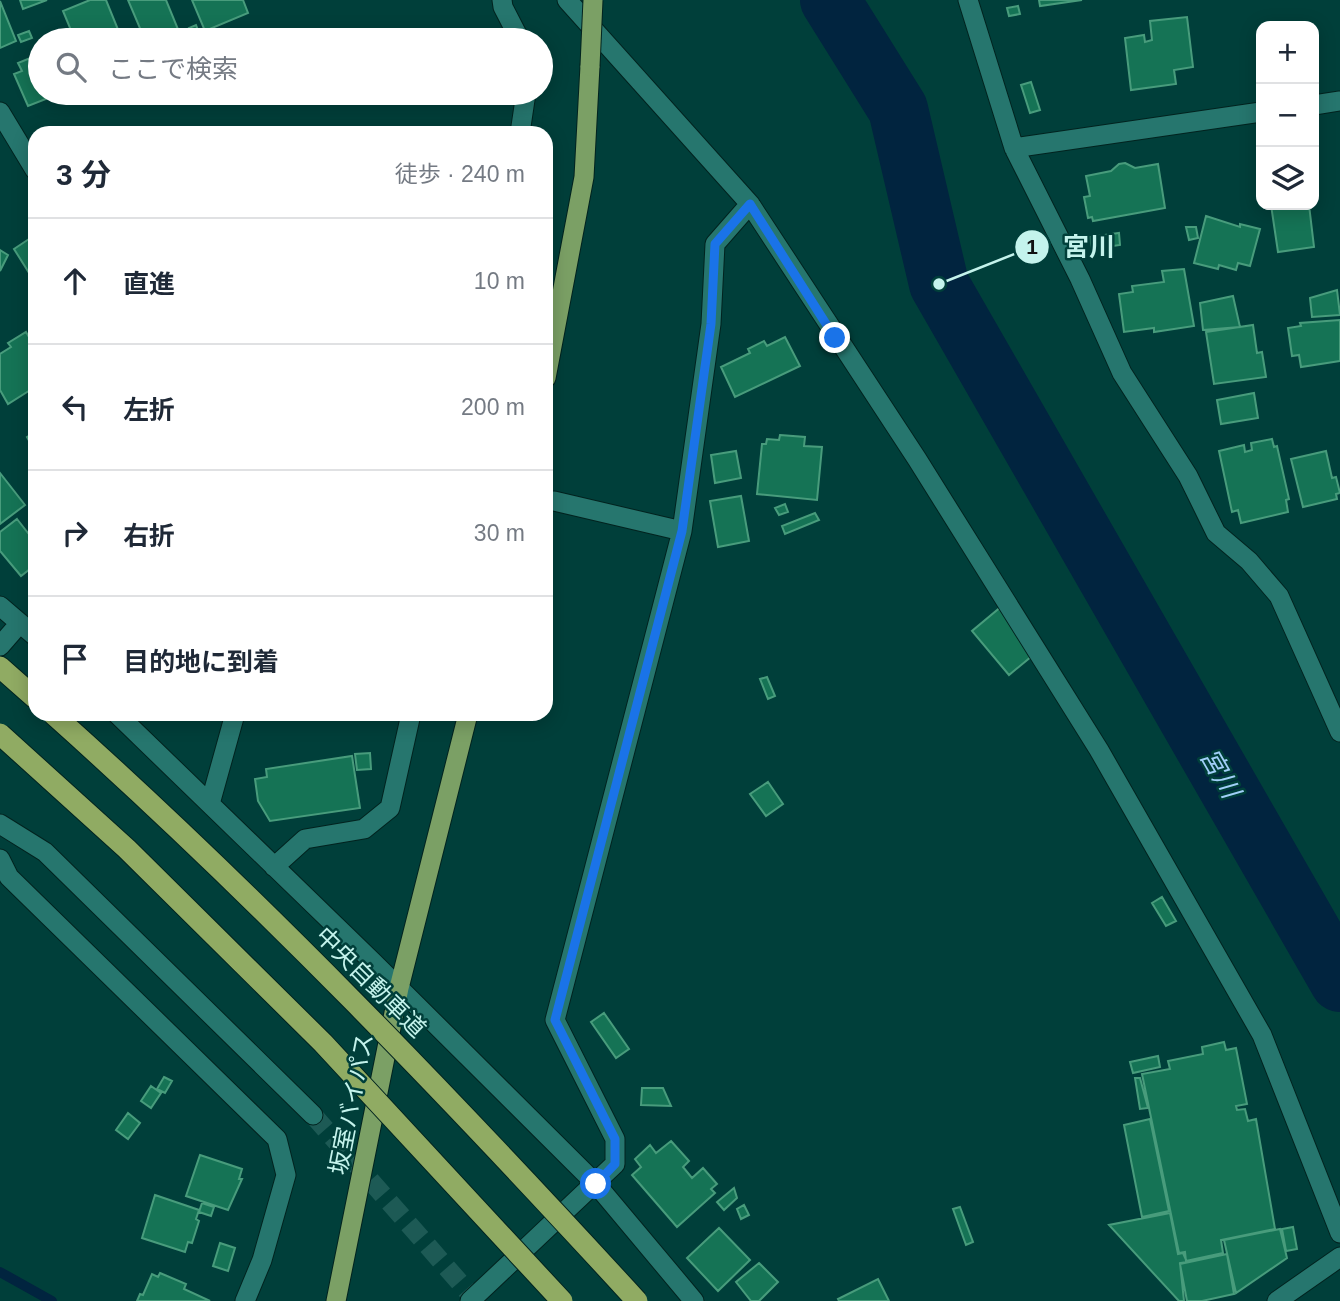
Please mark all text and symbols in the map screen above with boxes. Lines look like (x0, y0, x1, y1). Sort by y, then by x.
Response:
map controls (1256, 21, 1319, 210)
button: + (1256, 21, 1319, 84)
search box (28, 28, 553, 105)
icon: search (52, 48, 90, 86)
text: ここで検索 (108, 54, 238, 84)
button: − (1256, 84, 1319, 147)
button: layers (1256, 147, 1319, 210)
text: 3 分 (56, 158, 111, 191)
text: 徒歩 · 240 m (395, 161, 525, 187)
callout: 宮川 (1014, 223, 1129, 270)
text: 宮川 (1063, 232, 1115, 262)
text: 1 (1026, 235, 1038, 258)
icon: ahead (56, 262, 94, 300)
text: 10 m (474, 268, 525, 294)
text: 直進 (123, 269, 175, 299)
route end (819, 322, 850, 353)
icon: left (56, 388, 94, 426)
text: 200 m (461, 394, 525, 420)
text: 左折 (123, 395, 175, 425)
icon: right (56, 514, 94, 552)
text: 30 m (474, 520, 525, 546)
text: 右折 (123, 521, 175, 551)
icon: arrive (56, 640, 94, 678)
text: 目的地に到着 (123, 647, 279, 677)
water label: 宮川 (1194, 743, 1247, 806)
street label: 中央自動車道 (311, 922, 431, 1042)
street label: 坂室バイパス (324, 1031, 378, 1177)
route start (580, 1168, 611, 1199)

